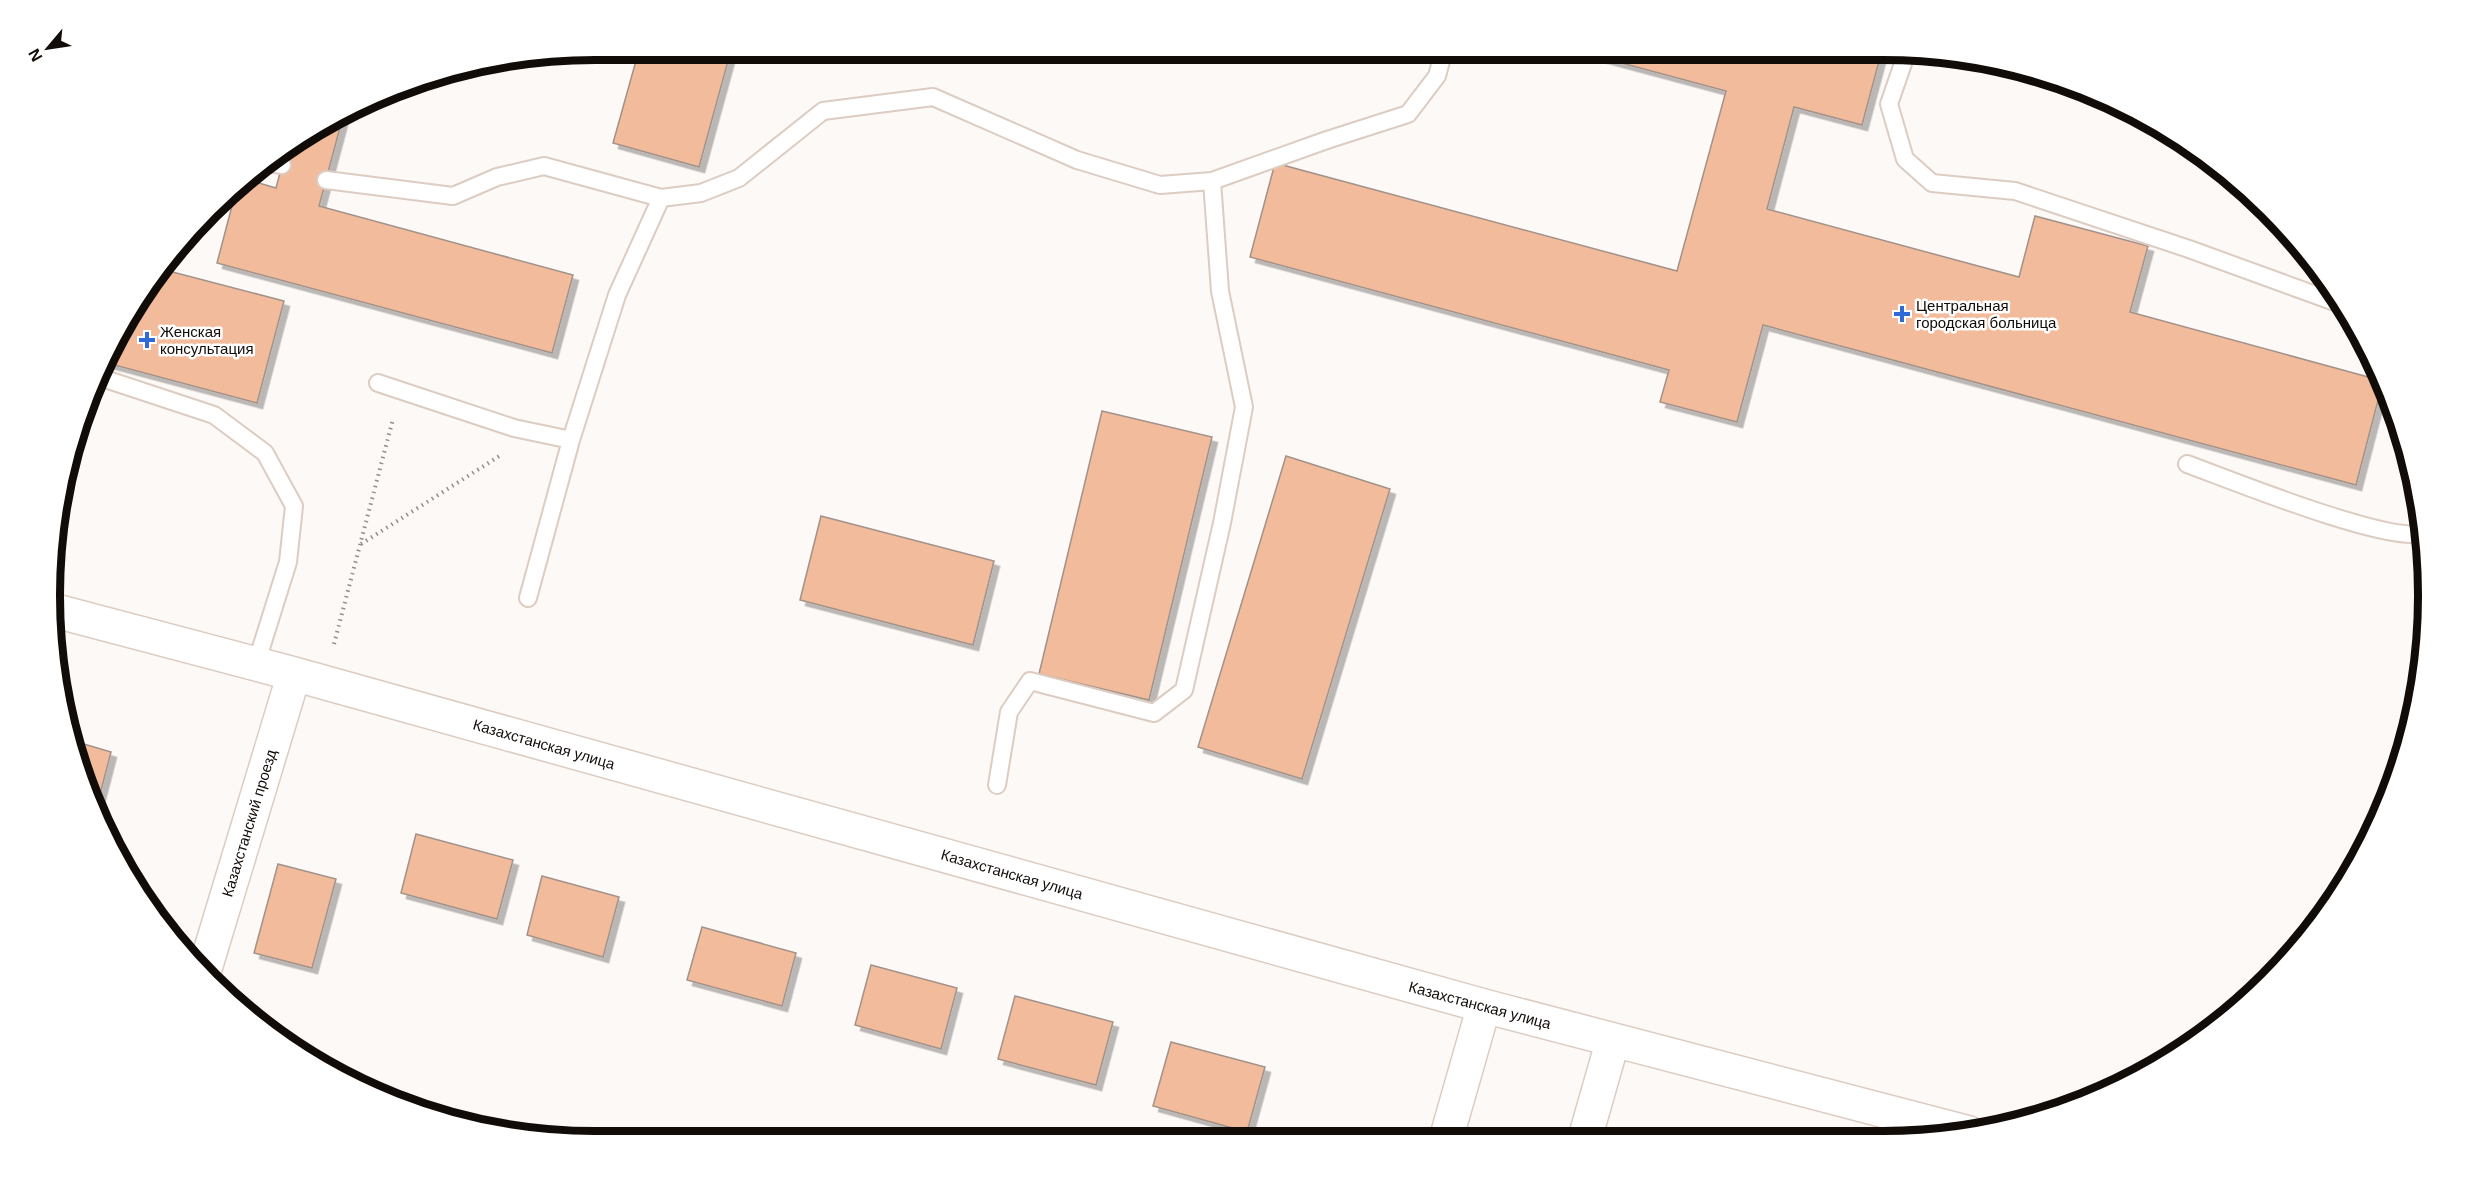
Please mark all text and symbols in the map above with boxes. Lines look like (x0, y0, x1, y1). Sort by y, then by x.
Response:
north arrow (18, 18, 78, 78)
text: N (25, 46, 46, 64)
place label: Центральная городская больница (1916, 297, 2057, 331)
marker: Центральная городская больница (1893, 305, 1911, 323)
place label: Женская консультация (160, 323, 254, 357)
marker: Женская консультация (138, 331, 156, 349)
street label: Казахстанская улица (471, 716, 617, 773)
street label: Казахстанский проезд (218, 747, 280, 899)
street label: Казахстанская улица (939, 846, 1085, 903)
street label: Казахстанская улица (1407, 978, 1554, 1032)

